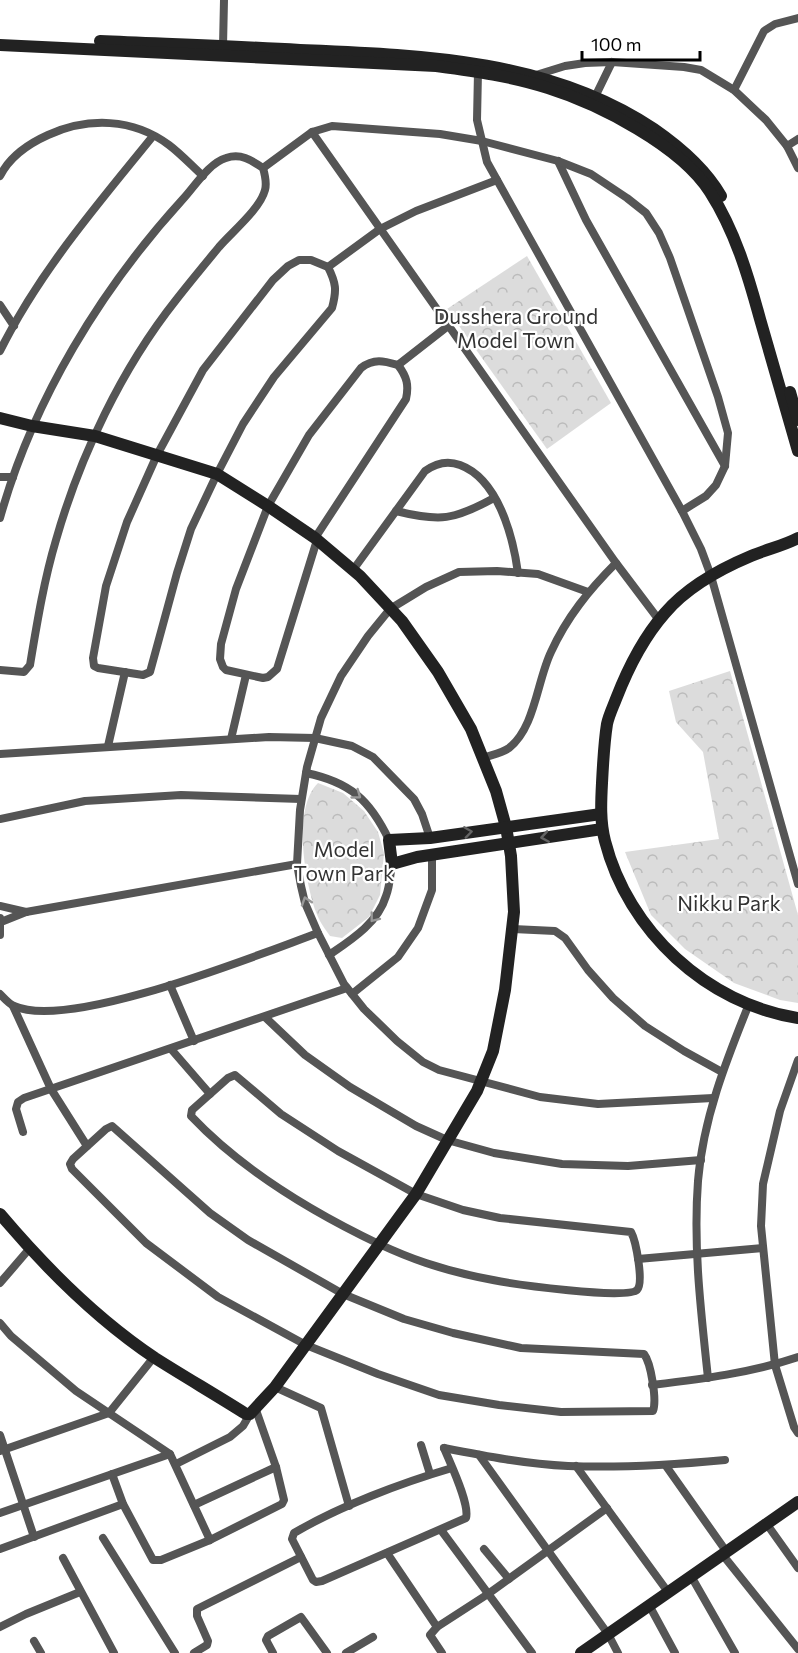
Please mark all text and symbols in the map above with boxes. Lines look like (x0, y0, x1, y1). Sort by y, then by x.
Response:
scale bar (582, 24, 700, 62)
text: 100 m (591, 33, 641, 55)
park label: Dusshera Ground Model Town (434, 303, 598, 352)
one-way arrow (350, 788, 361, 799)
one-way arrow (464, 827, 473, 839)
one-way arrow (540, 831, 549, 843)
park label: Model Town Park (294, 836, 394, 885)
park label: Nikku Park (677, 890, 781, 915)
one-way arrow (300, 896, 313, 907)
one-way arrow (370, 912, 381, 923)

